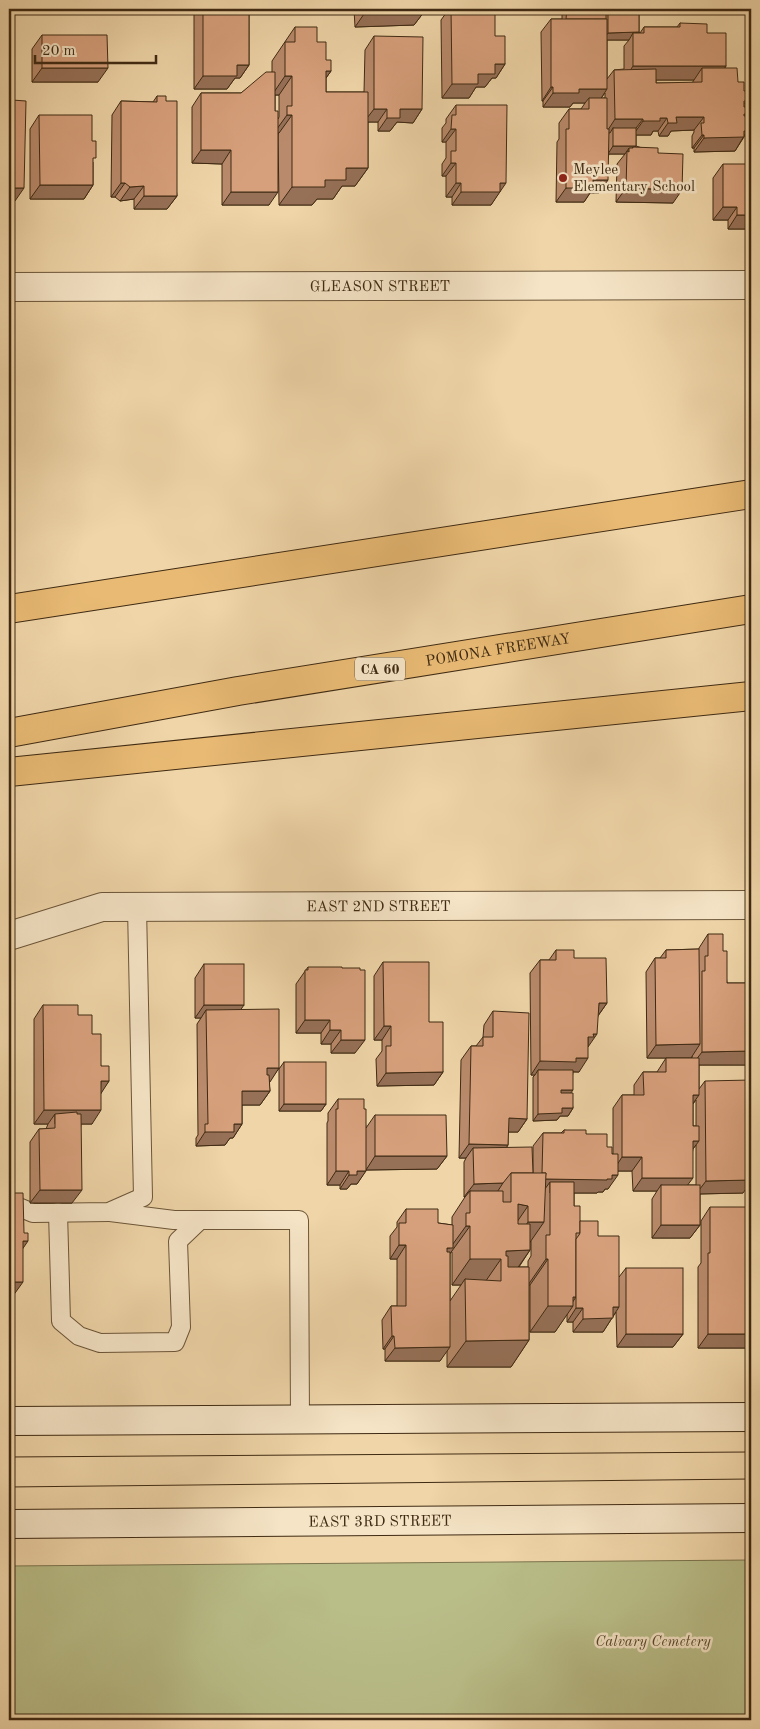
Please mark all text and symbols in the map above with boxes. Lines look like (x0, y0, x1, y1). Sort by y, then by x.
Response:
scale bar (35, 32, 156, 64)
text: 20 m (42, 44, 76, 59)
place label: Meylee Elementary School (573, 163, 695, 195)
marker: Meylee Elementary School (557, 172, 569, 184)
street label: GLEASON STREET (310, 280, 450, 295)
street label: POMONA FREEWAY (425, 632, 572, 670)
road number: CA 60 (355, 658, 405, 681)
street label: EAST 2ND STREET (306, 900, 451, 915)
street label: EAST 3RD STREET (308, 1514, 452, 1531)
park label: Calvary Cemetery (595, 1635, 711, 1650)

